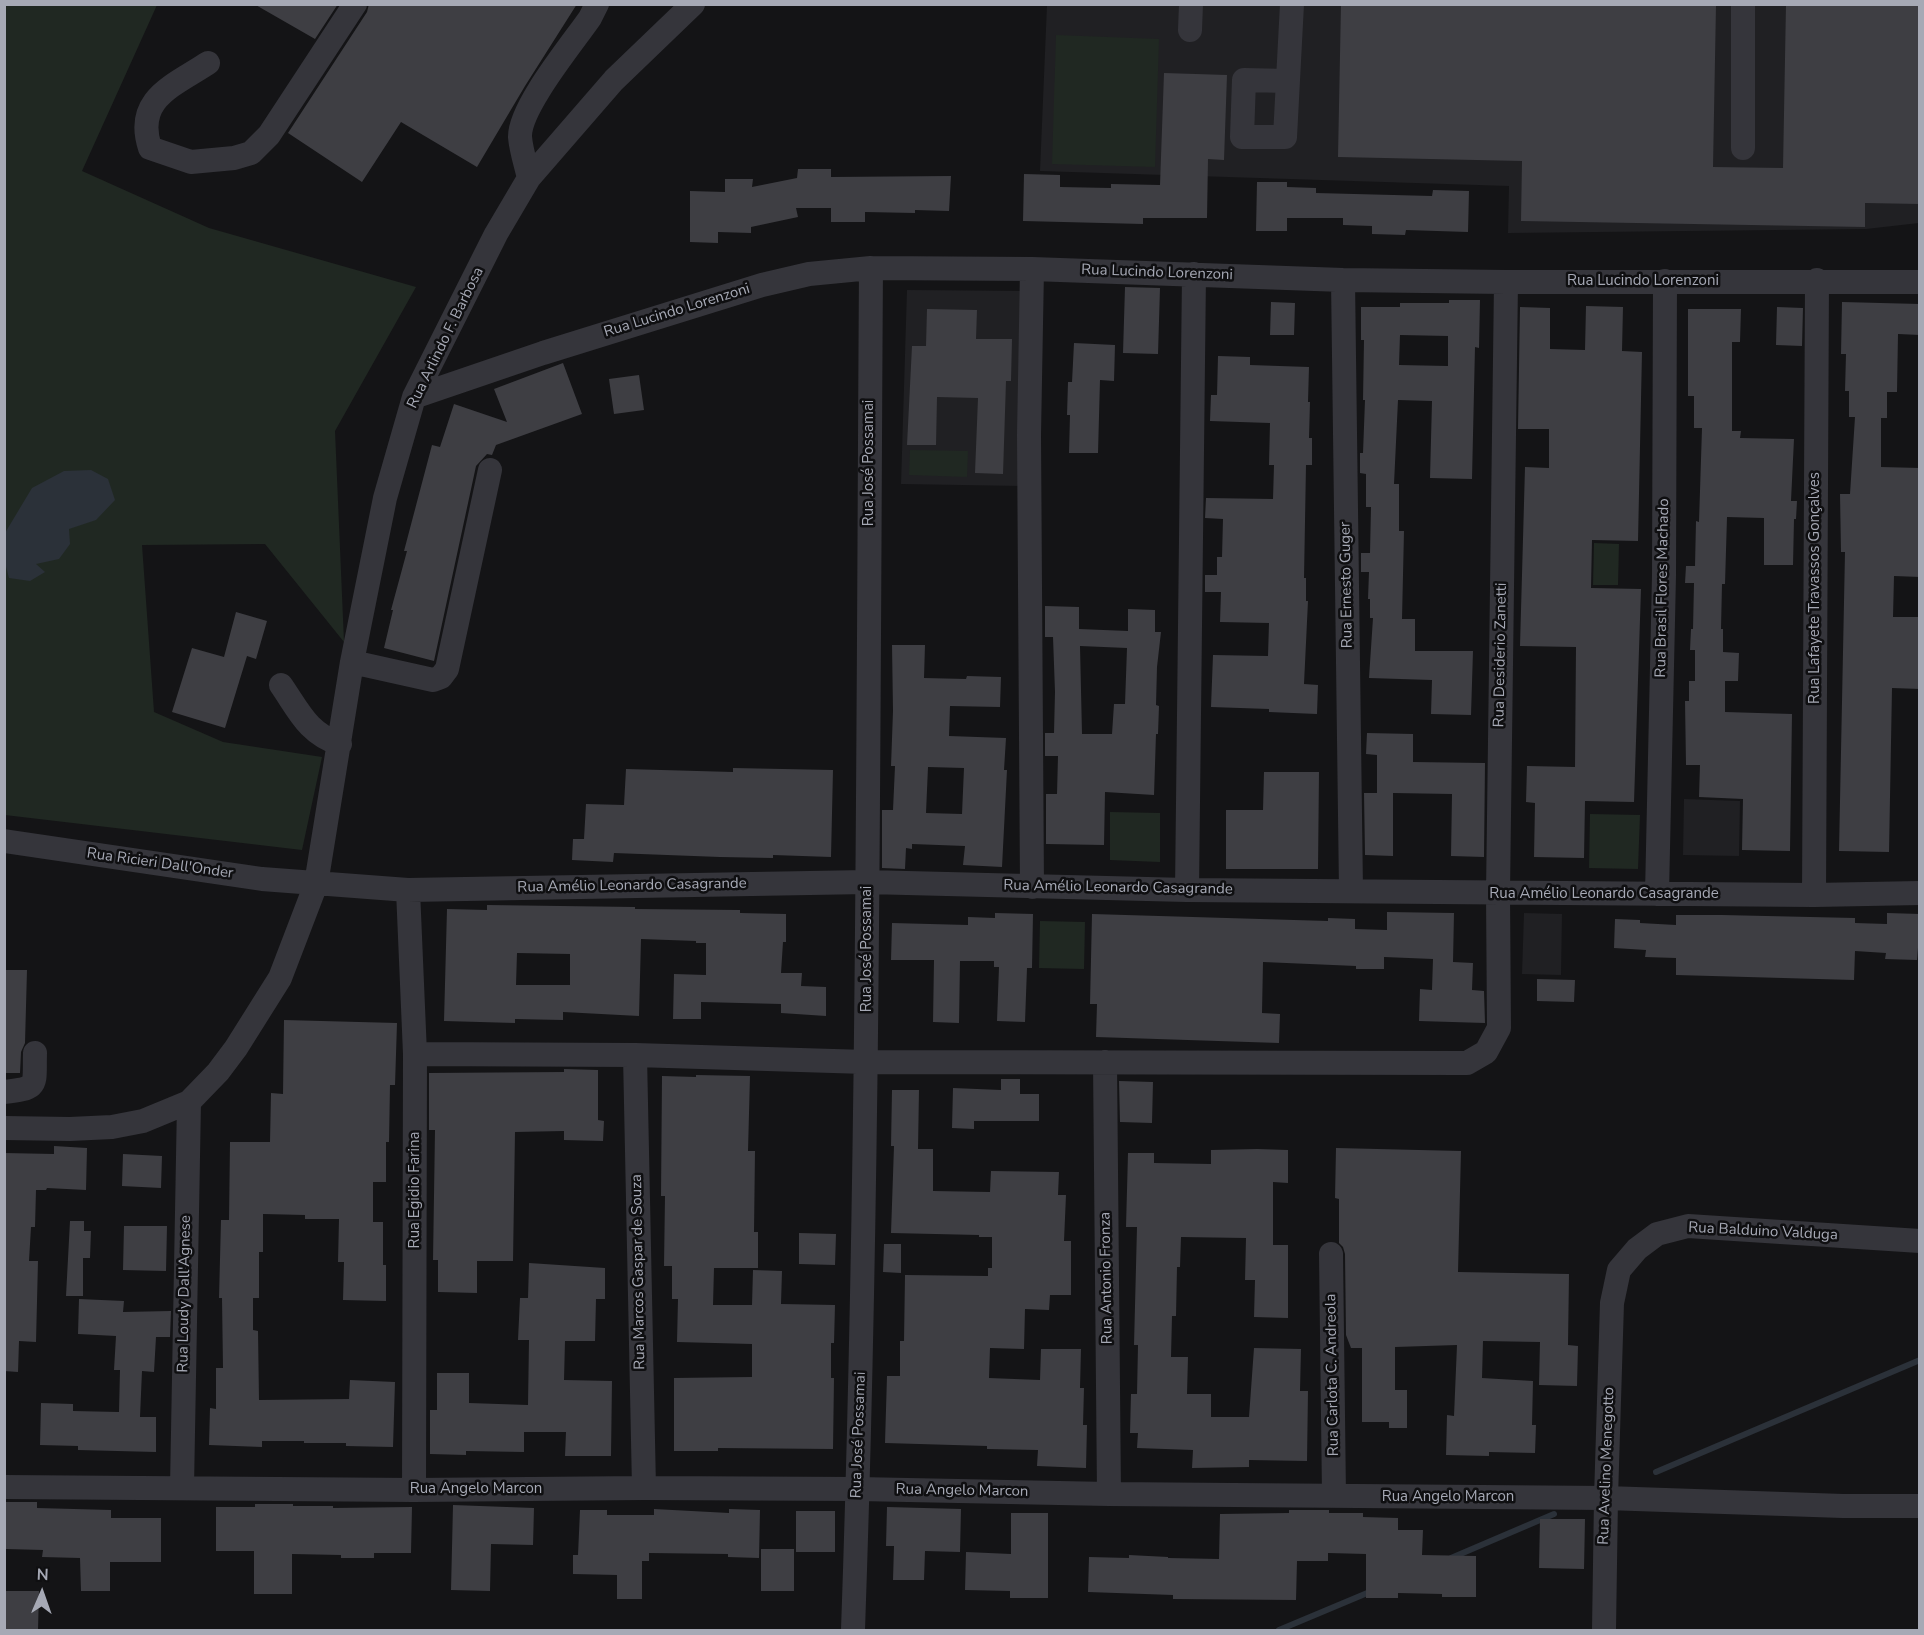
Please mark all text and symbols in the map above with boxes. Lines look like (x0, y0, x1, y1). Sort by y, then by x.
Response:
street label: Rua Lucindo Lorenzoni (1081, 261, 1233, 285)
street label: Rua Arlindo F. Barbosa (404, 265, 488, 411)
street label: Rua Lucindo Lorenzoni (1567, 272, 1719, 290)
street label: Rua Lucindo Lorenzoni (602, 280, 752, 342)
street label: Rua José Possamai (860, 400, 878, 526)
street label: Rua Lafayete Travassos Gonçalves (1806, 472, 1824, 704)
street label: Rua Brasil Flores Machado (1652, 498, 1674, 678)
street label: Rua Ernesto Guger (1337, 521, 1357, 649)
street label: Rua Desiderio Zanetti (1491, 582, 1511, 728)
street label: Rua Ricieri Dall'Onder (86, 845, 234, 883)
street label: Rua Amélio Leonardo Casagrande (517, 875, 747, 897)
street label: Rua Amélio Leonardo Casagrande (1003, 877, 1233, 899)
street label: Rua Amélio Leonardo Casagrande (1489, 885, 1719, 903)
street label: Rua José Possamai (858, 886, 876, 1012)
street label: Rua Egidio Farina (406, 1132, 424, 1248)
street label: Rua Marcos Gaspar de Souza (628, 1174, 650, 1370)
street label: Rua Antonio Fronza (1097, 1212, 1117, 1344)
street label: Rua Loudy Dall'Agnese (175, 1215, 195, 1373)
street label: Rua Balduino Valduga (1688, 1219, 1838, 1245)
street label: Rua Carlota C. Andreola (1323, 1293, 1343, 1457)
street label: Rua José Possamai (848, 1371, 870, 1499)
street label: Rua Avelino Menegotto (1595, 1387, 1619, 1545)
street label: Rua Angelo Marcon (410, 1480, 542, 1498)
street label: Rua Angelo Marcon (895, 1481, 1029, 1501)
street label: Rua Angelo Marcon (1382, 1488, 1514, 1506)
north arrow (12, 1563, 72, 1623)
text: N (36, 1564, 49, 1586)

